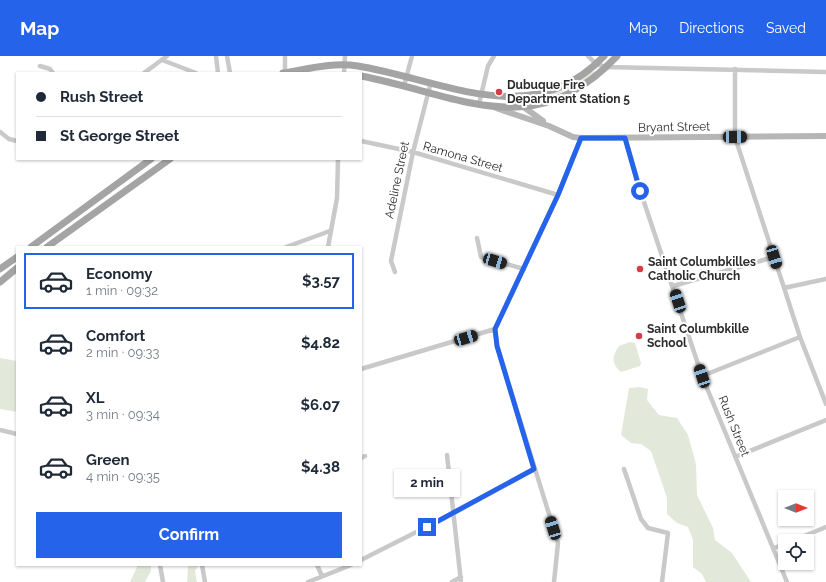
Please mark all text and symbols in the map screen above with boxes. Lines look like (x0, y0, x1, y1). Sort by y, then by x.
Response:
text: Map (20, 17, 59, 39)
text: Map (629, 20, 657, 36)
text: Directions (679, 20, 744, 36)
text: Saved (766, 20, 806, 36)
place label: Dubuque Fire Department Station 5 (507, 78, 630, 106)
marker: Dubuque Fire Department Station 5 (494, 87, 504, 97)
text: Rush Street (60, 88, 143, 106)
street label: Bryant Street (638, 119, 710, 135)
text: St George Street (60, 127, 179, 145)
car (723, 131, 747, 143)
street label: Ramona Street (422, 139, 504, 175)
street label: Adeline Street (382, 140, 412, 220)
route start (631, 182, 649, 200)
car (765, 244, 783, 270)
car (482, 252, 508, 270)
place label: Saint Columbkilles Catholic Church (648, 255, 756, 283)
icon: car (38, 263, 74, 299)
marker: Saint Columbkilles Catholic Church (635, 264, 645, 274)
text: Economy (86, 265, 153, 283)
text: $3.57 (302, 272, 340, 290)
text: 1 min · 09:32 (86, 283, 158, 298)
car (669, 288, 687, 314)
place label: Saint Columbkille School (647, 322, 749, 350)
icon: car (38, 325, 74, 361)
text: Comfort (86, 327, 145, 345)
car (453, 329, 479, 347)
marker: Saint Columbkille School (634, 331, 644, 341)
text: $4.82 (301, 334, 340, 352)
text: 2 min · 09:33 (86, 345, 159, 360)
car (693, 363, 711, 389)
icon: car (38, 387, 74, 423)
text: XL (86, 389, 104, 407)
street label: Rush Street (716, 394, 752, 458)
text: $6.07 (300, 396, 340, 414)
text: 3 min · 09:34 (86, 407, 160, 422)
icon: car (38, 449, 74, 485)
text: Green (86, 451, 130, 469)
text: $4.38 (301, 458, 340, 476)
text: 4 min · 09:35 (86, 469, 160, 484)
callout: 2 min (394, 469, 460, 497)
text: 2 min (410, 475, 444, 490)
north arrow (778, 490, 814, 526)
map controls (778, 490, 814, 570)
button: Confirm (36, 512, 342, 558)
car (544, 515, 562, 541)
route end (418, 518, 436, 536)
button: locate (778, 534, 814, 570)

